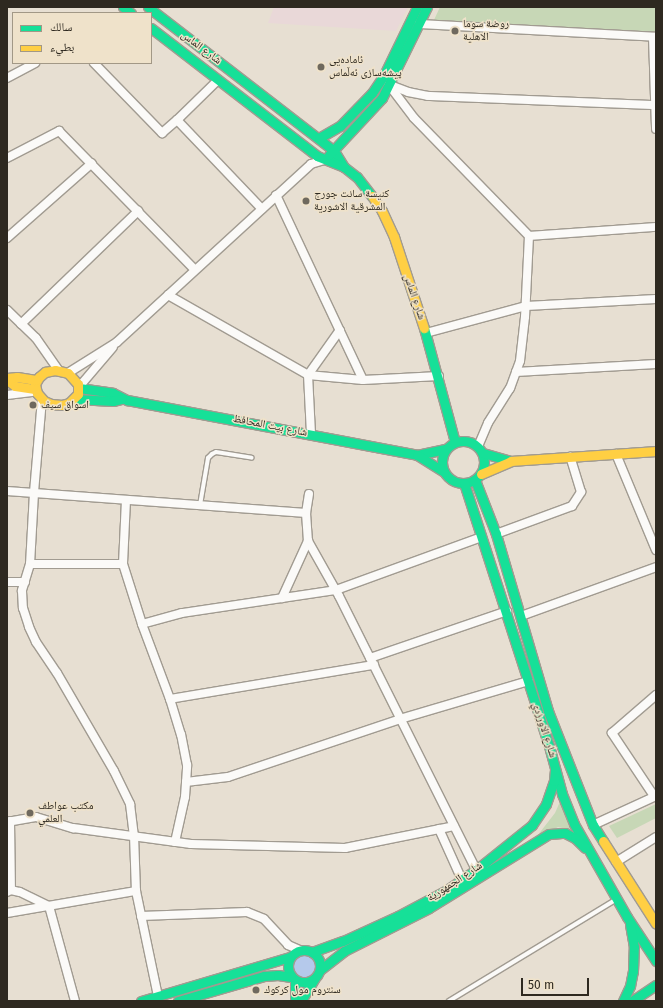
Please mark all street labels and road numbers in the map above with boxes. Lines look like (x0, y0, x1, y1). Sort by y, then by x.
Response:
street label: شارع الماس (178, 29, 224, 67)
street label: شارع الماس (400, 273, 428, 321)
street label: شارع بيت المحافظ (232, 412, 308, 440)
street label: شارع الاورزدي (529, 701, 559, 759)
street label: شارع الجمهورية (425, 859, 485, 905)

